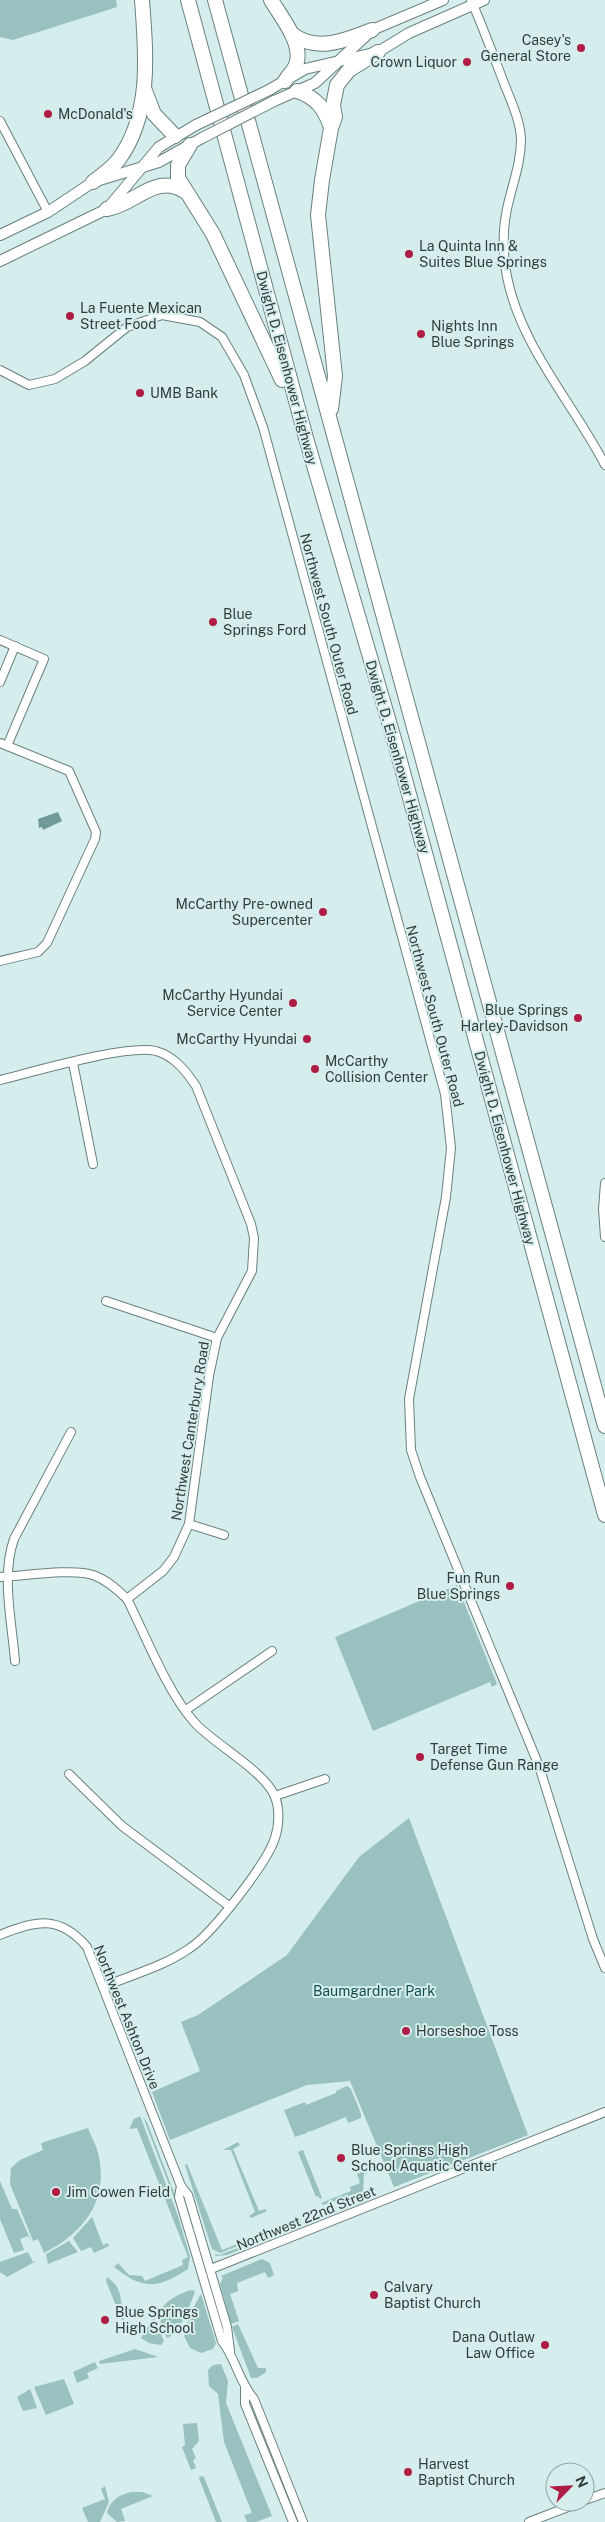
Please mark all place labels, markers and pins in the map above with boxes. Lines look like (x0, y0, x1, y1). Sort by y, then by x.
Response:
place label: Casey's General Store (481, 32, 571, 64)
marker: Casey's General Store (575, 42, 587, 54)
place label: Crown Liquor (370, 54, 457, 70)
marker: Crown Liquor (461, 56, 473, 68)
place label: McDonald's (58, 106, 133, 122)
marker: McDonald's (42, 108, 54, 120)
place label: La Quinta Inn & Suites Blue Springs (419, 238, 547, 270)
marker: La Quinta Inn & Suites Blue Springs (403, 248, 415, 260)
place label: La Fuente Mexican Street Food (80, 300, 202, 332)
marker: La Fuente Mexican Street Food (64, 310, 76, 322)
place label: Nights Inn Blue Springs (431, 318, 514, 350)
marker: Nights Inn Blue Springs (415, 328, 427, 340)
place label: UMB Bank (150, 385, 218, 401)
marker: UMB Bank (134, 387, 146, 399)
place label: Blue Springs Ford (223, 606, 306, 638)
marker: Blue Springs Ford (207, 616, 219, 628)
place label: McCarthy Pre-owned Supercenter (176, 896, 313, 928)
marker: McCarthy Pre-owned Supercenter (317, 906, 329, 918)
place label: McCarthy Hyundai Service Center (162, 987, 283, 1019)
marker: McCarthy Hyundai Service Center (287, 997, 299, 1009)
place label: Blue Springs Harley-Davidson (461, 1002, 568, 1034)
marker: Blue Springs Harley-Davidson (572, 1012, 584, 1024)
place label: McCarthy Hyundai (176, 1031, 297, 1047)
marker: McCarthy Hyundai (301, 1033, 313, 1045)
place label: McCarthy Collision Center (325, 1053, 428, 1085)
marker: McCarthy Collision Center (309, 1063, 321, 1075)
place label: Fun Run Blue Springs (417, 1570, 500, 1602)
marker: Fun Run Blue Springs (504, 1580, 516, 1592)
place label: Target Time Defense Gun Range (430, 1741, 559, 1773)
marker: Target Time Defense Gun Range (414, 1751, 426, 1763)
place label: Horseshoe Toss (416, 2023, 519, 2039)
marker: Horseshoe Toss (400, 2025, 412, 2037)
place label: Blue Springs High School Aquatic Center (351, 2142, 497, 2174)
marker: Blue Springs High School Aquatic Center (335, 2152, 347, 2164)
place label: Jim Cowen Field (66, 2184, 170, 2200)
marker: Jim Cowen Field (50, 2186, 62, 2198)
place label: Calvary Baptist Church (384, 2279, 481, 2311)
marker: Calvary Baptist Church (368, 2289, 380, 2301)
place label: Blue Springs High School (115, 2304, 198, 2336)
marker: Blue Springs High School (99, 2314, 111, 2326)
place label: Dana Outlaw Law Office (452, 2329, 535, 2361)
marker: Dana Outlaw Law Office (539, 2339, 551, 2351)
place label: Harvest Baptist Church (418, 2456, 515, 2488)
marker: Harvest Baptist Church (402, 2466, 414, 2478)

